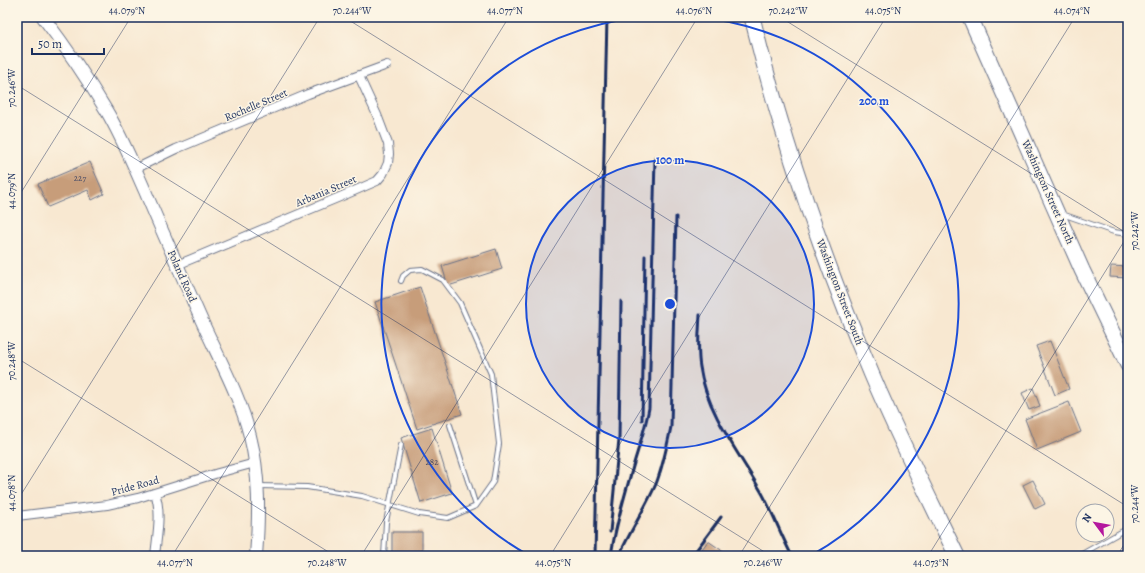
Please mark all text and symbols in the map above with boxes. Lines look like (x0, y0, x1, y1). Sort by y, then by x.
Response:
text: 44.079°N (109, 4, 145, 17)
text: 70.244°W (333, 4, 372, 17)
text: 44.077°N (487, 4, 523, 17)
text: 44.076°N (676, 4, 712, 17)
text: 70.242°W (769, 4, 808, 17)
text: 44.075°N (865, 4, 901, 17)
text: 44.074°N (1054, 4, 1090, 17)
scale bar (32, 30, 104, 56)
text: 50 m (38, 36, 62, 52)
text: 70.246°W (5, 68, 18, 107)
street label: Rochelle Street (222, 85, 290, 125)
text: 200 m (859, 93, 889, 109)
street label: Washington Street North (1018, 136, 1078, 247)
text: 100 m (656, 152, 684, 168)
street label: Arbania Street (292, 171, 359, 211)
house number: 227 (74, 172, 86, 184)
text: 44.079°N (5, 173, 18, 209)
text: 70.242°W (1128, 211, 1141, 250)
street label: Washington Street South (812, 236, 867, 347)
street label: Poland Road (164, 247, 200, 305)
centre of rings (663, 297, 677, 311)
text: 70.248°W (5, 341, 18, 381)
house number: 282 (426, 456, 439, 468)
street label: Pride Road (109, 472, 161, 500)
text: 44.078°N (5, 475, 18, 511)
text: 70.244°W (1128, 484, 1141, 523)
north arrow (1075, 503, 1115, 543)
text: N (1078, 511, 1095, 525)
text: 44.077°N (157, 556, 193, 569)
text: 70.248°W (307, 556, 347, 569)
text: 44.075°N (535, 556, 571, 569)
text: 70.246°W (744, 556, 783, 569)
text: 44.073°N (913, 556, 949, 569)

